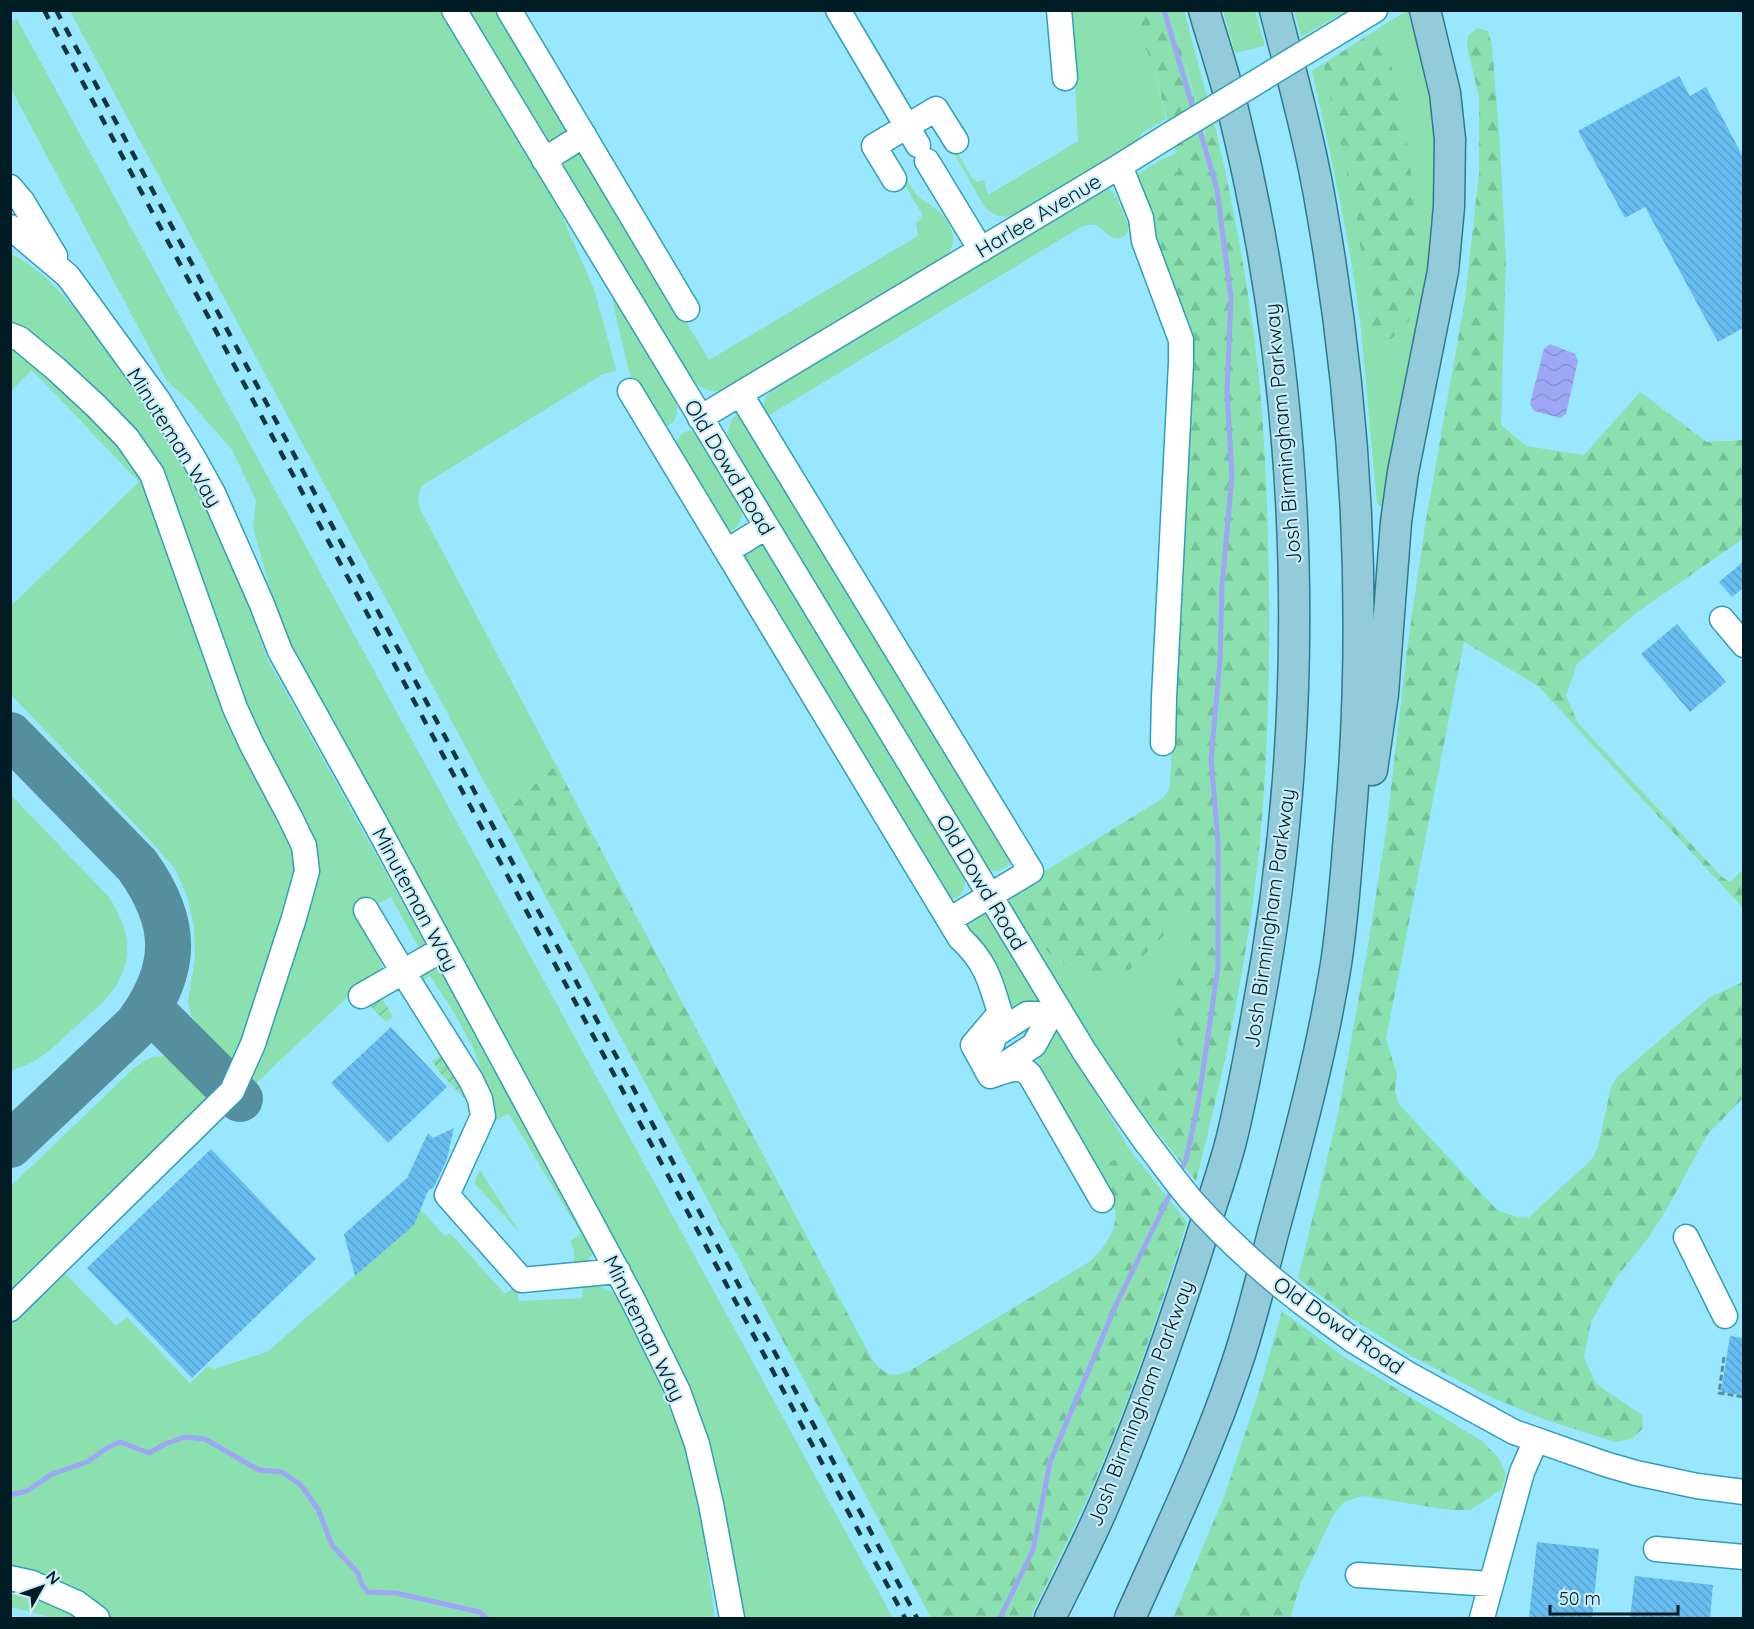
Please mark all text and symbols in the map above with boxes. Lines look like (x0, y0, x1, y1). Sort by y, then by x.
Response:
street label: Harlee Avenue (971, 167, 1105, 263)
street label: Josh Birmingham Parkway (1258, 302, 1306, 566)
street label: Minuteman Way (122, 363, 228, 511)
street label: Old Dowd Road (679, 395, 781, 539)
street label: Josh Birmingham Parkway (1238, 787, 1300, 1049)
street label: Old Dowd Road (931, 810, 1033, 954)
street label: Minuteman Way (367, 823, 465, 975)
street label: Minuteman Way (598, 1251, 692, 1405)
street label: Old Dowd Road (1269, 1270, 1409, 1380)
street label: Josh Birmingham Parkway (1081, 1276, 1199, 1530)
north arrow (12, 1557, 72, 1617)
text: N (42, 1566, 65, 1588)
scale bar (1550, 1578, 1678, 1616)
text: 50 m (1559, 1587, 1601, 1610)

